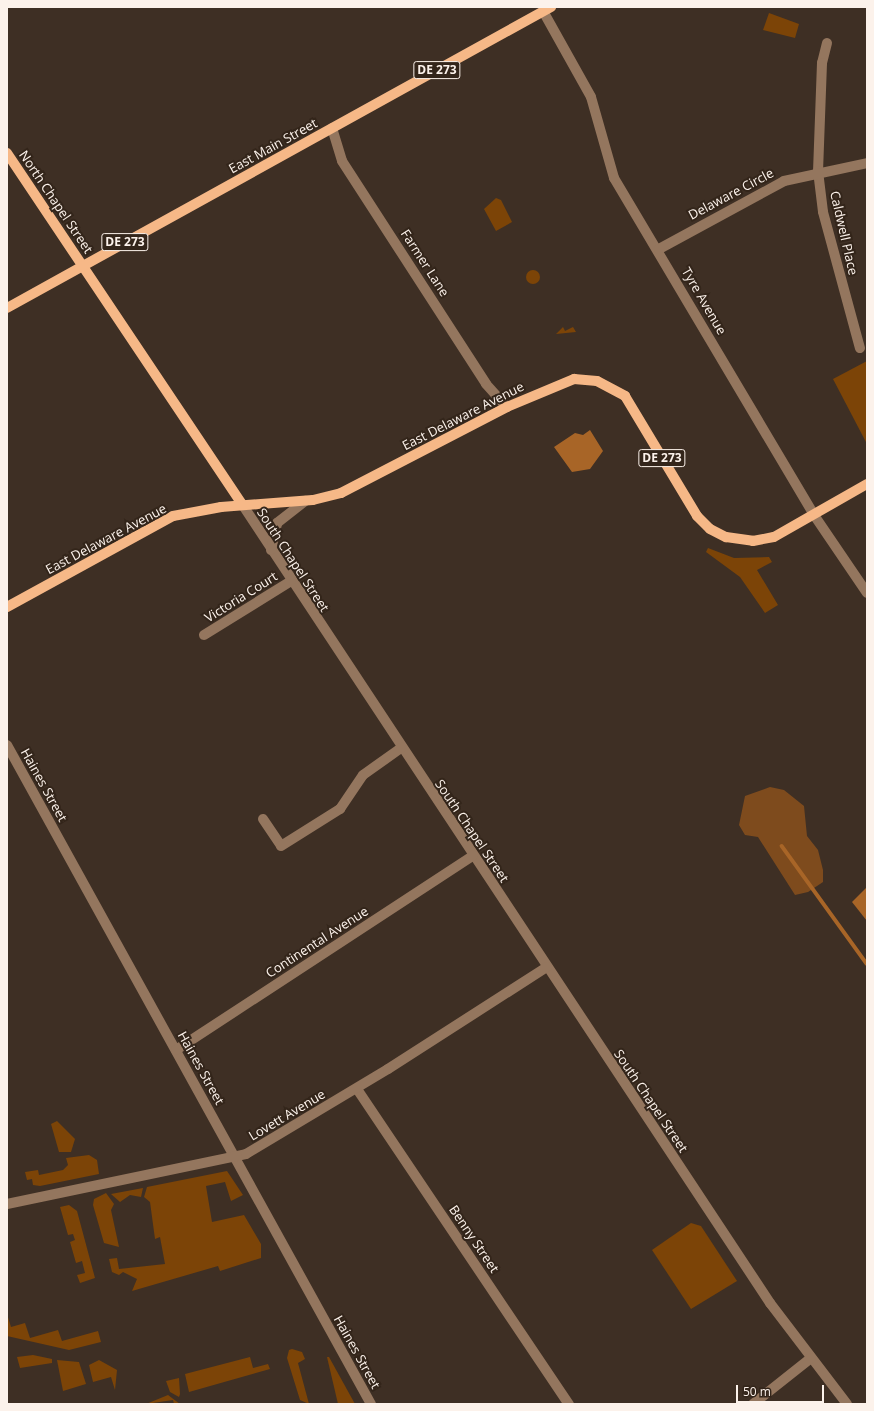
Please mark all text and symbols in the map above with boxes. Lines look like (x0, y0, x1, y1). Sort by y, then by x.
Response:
road number: DE 273 (413, 60, 461, 80)
street label: East Main Street (226, 115, 320, 177)
street label: North Chapel Street (16, 148, 96, 256)
street label: Delaware Circle (686, 165, 776, 223)
street label: Caldwell Place (827, 189, 861, 277)
street label: Farmer Lane (398, 227, 452, 299)
road number: DE 273 (101, 232, 149, 252)
street label: Tyre Avenue (679, 265, 729, 337)
street label: East Delaware Avenue (400, 379, 526, 453)
road number: DE 273 (638, 448, 686, 468)
street label: East Delaware Avenue (43, 501, 169, 577)
street label: South Chapel Street (254, 505, 332, 615)
street label: Victoria Court (202, 568, 280, 626)
street label: Haines Street (17, 746, 71, 824)
street label: South Chapel Street (432, 777, 512, 885)
street label: Continental Avenue (263, 903, 371, 981)
street label: Haines Street (174, 1029, 228, 1107)
street label: South Chapel Street (611, 1047, 691, 1155)
street label: Lovett Avenue (246, 1086, 328, 1144)
street label: Benny Street (446, 1202, 502, 1276)
street label: Haines Street (330, 1313, 384, 1391)
scale bar (738, 1377, 826, 1403)
text: 50 m (743, 1383, 771, 1400)

